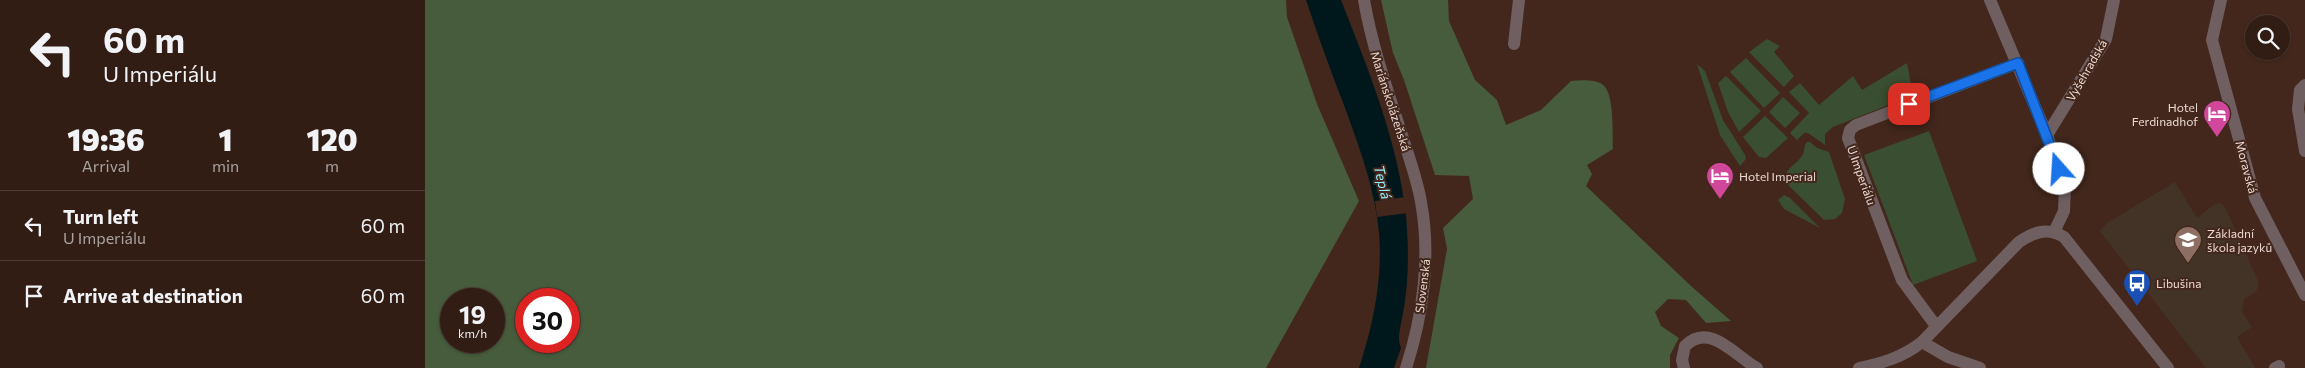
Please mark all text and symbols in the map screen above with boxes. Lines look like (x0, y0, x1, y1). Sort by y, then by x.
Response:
map controls (2245, 15, 2290, 60)
button: search (2245, 15, 2290, 60)
text: 60 m (103, 17, 185, 60)
icon: left (20, 20, 85, 85)
street label: Vyšehradská (2063, 37, 2109, 103)
street label: Mariánskolázeňská (1368, 49, 1414, 153)
text: U Imperiálu (103, 60, 217, 87)
pin (1888, 83, 1930, 125)
icon: arrive (1895, 90, 1923, 118)
hotel icon: Hotel Ferdinadhof (2202, 99, 2232, 138)
place label: Hotel Ferdinadhof (2132, 100, 2198, 128)
text: 19:36 (67, 120, 145, 157)
text: 1 (219, 120, 233, 157)
text: 120 (306, 120, 358, 157)
street label: Moravská (2233, 139, 2261, 195)
position arrow (2032, 142, 2084, 194)
street label: U Imperiálu (1845, 143, 1879, 207)
text: Arrival (82, 156, 130, 175)
text: min (212, 156, 239, 175)
text: m (325, 156, 339, 175)
hotel icon: Hotel Imperial (1705, 161, 1735, 200)
water label: Teplá (1371, 163, 1395, 201)
place label: Hotel Imperial (1739, 169, 1816, 183)
text: Turn left (63, 205, 138, 228)
icon: left (20, 212, 48, 240)
text: 60 m (361, 214, 405, 237)
school or university icon: Základní škola jazyků (2173, 225, 2203, 264)
place label: Základní škola jazyků (2207, 226, 2272, 254)
text: U Imperiálu (63, 228, 146, 247)
street label: Slovenská (1412, 258, 1432, 314)
bus stop icon: Libušina (2122, 268, 2152, 307)
place label: Libušina (2156, 276, 2201, 290)
icon: arrive (20, 282, 48, 310)
text: Arrive at destination (63, 284, 243, 307)
text: 60 m (361, 284, 405, 307)
speed limit sign: 30 (515, 288, 580, 353)
text: 19 (459, 299, 486, 329)
text: km/h (458, 326, 487, 340)

